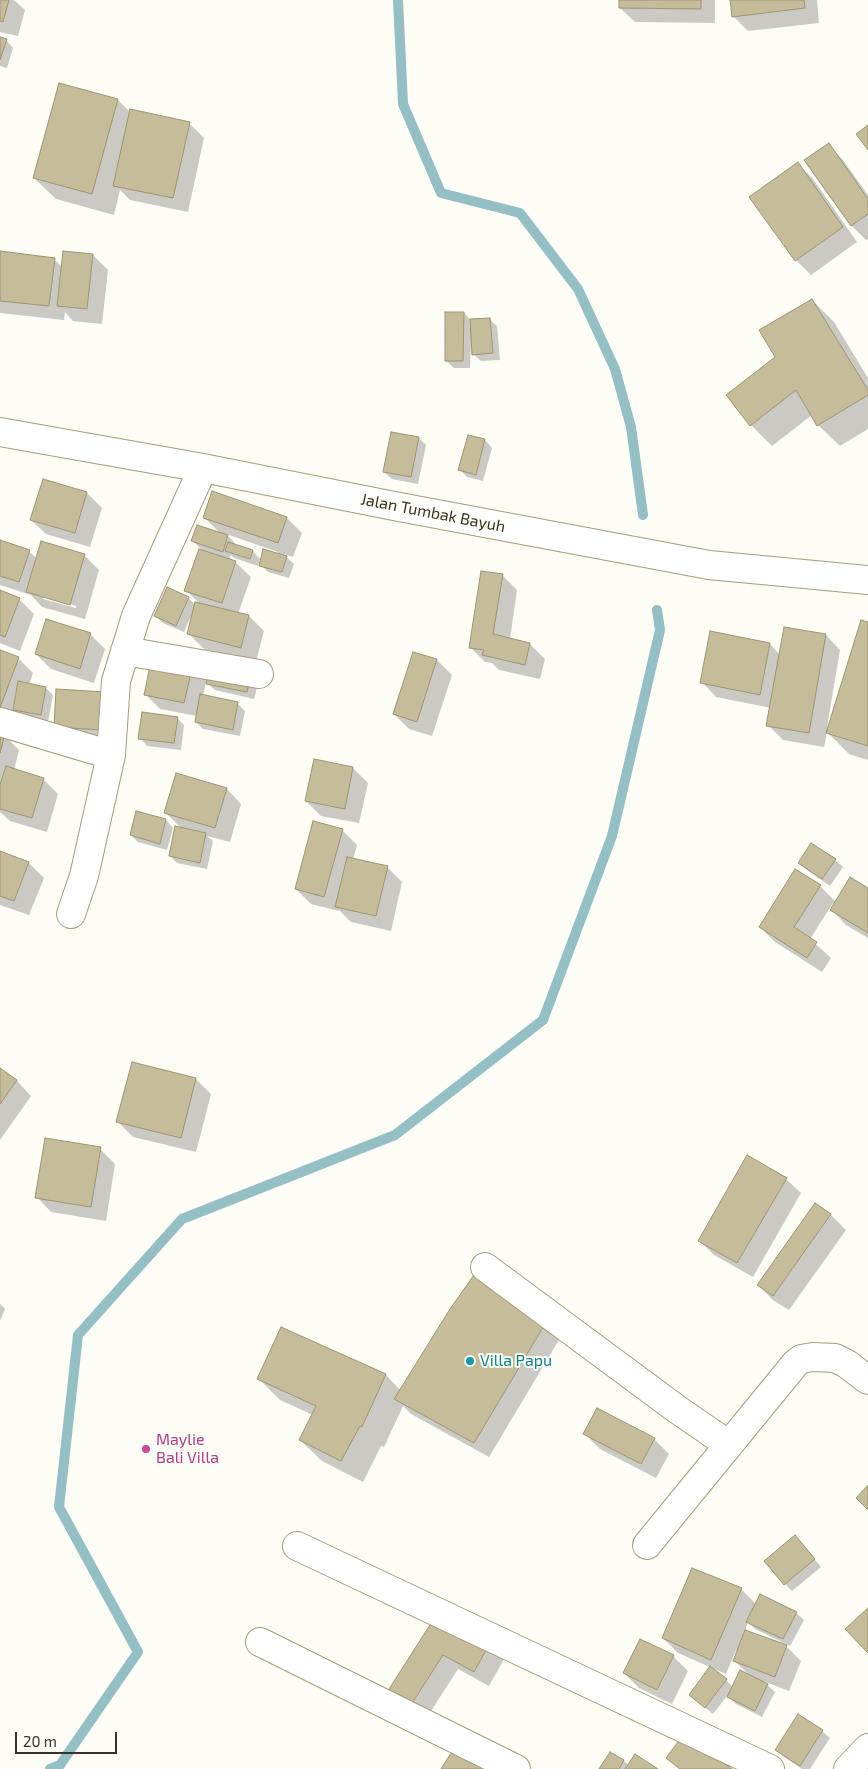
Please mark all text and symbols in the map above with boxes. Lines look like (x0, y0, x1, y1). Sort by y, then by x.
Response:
street label: Jalan Tumbak Bayuh (359, 490, 507, 536)
place label: Villa Papu (480, 1351, 552, 1371)
marker: Villa Papu (464, 1355, 476, 1367)
place label: Maylie Bali Villa (156, 1430, 219, 1468)
marker: Maylie Bali Villa (140, 1443, 152, 1455)
scale bar (18, 1722, 120, 1754)
text: 20 m (23, 1732, 57, 1750)

